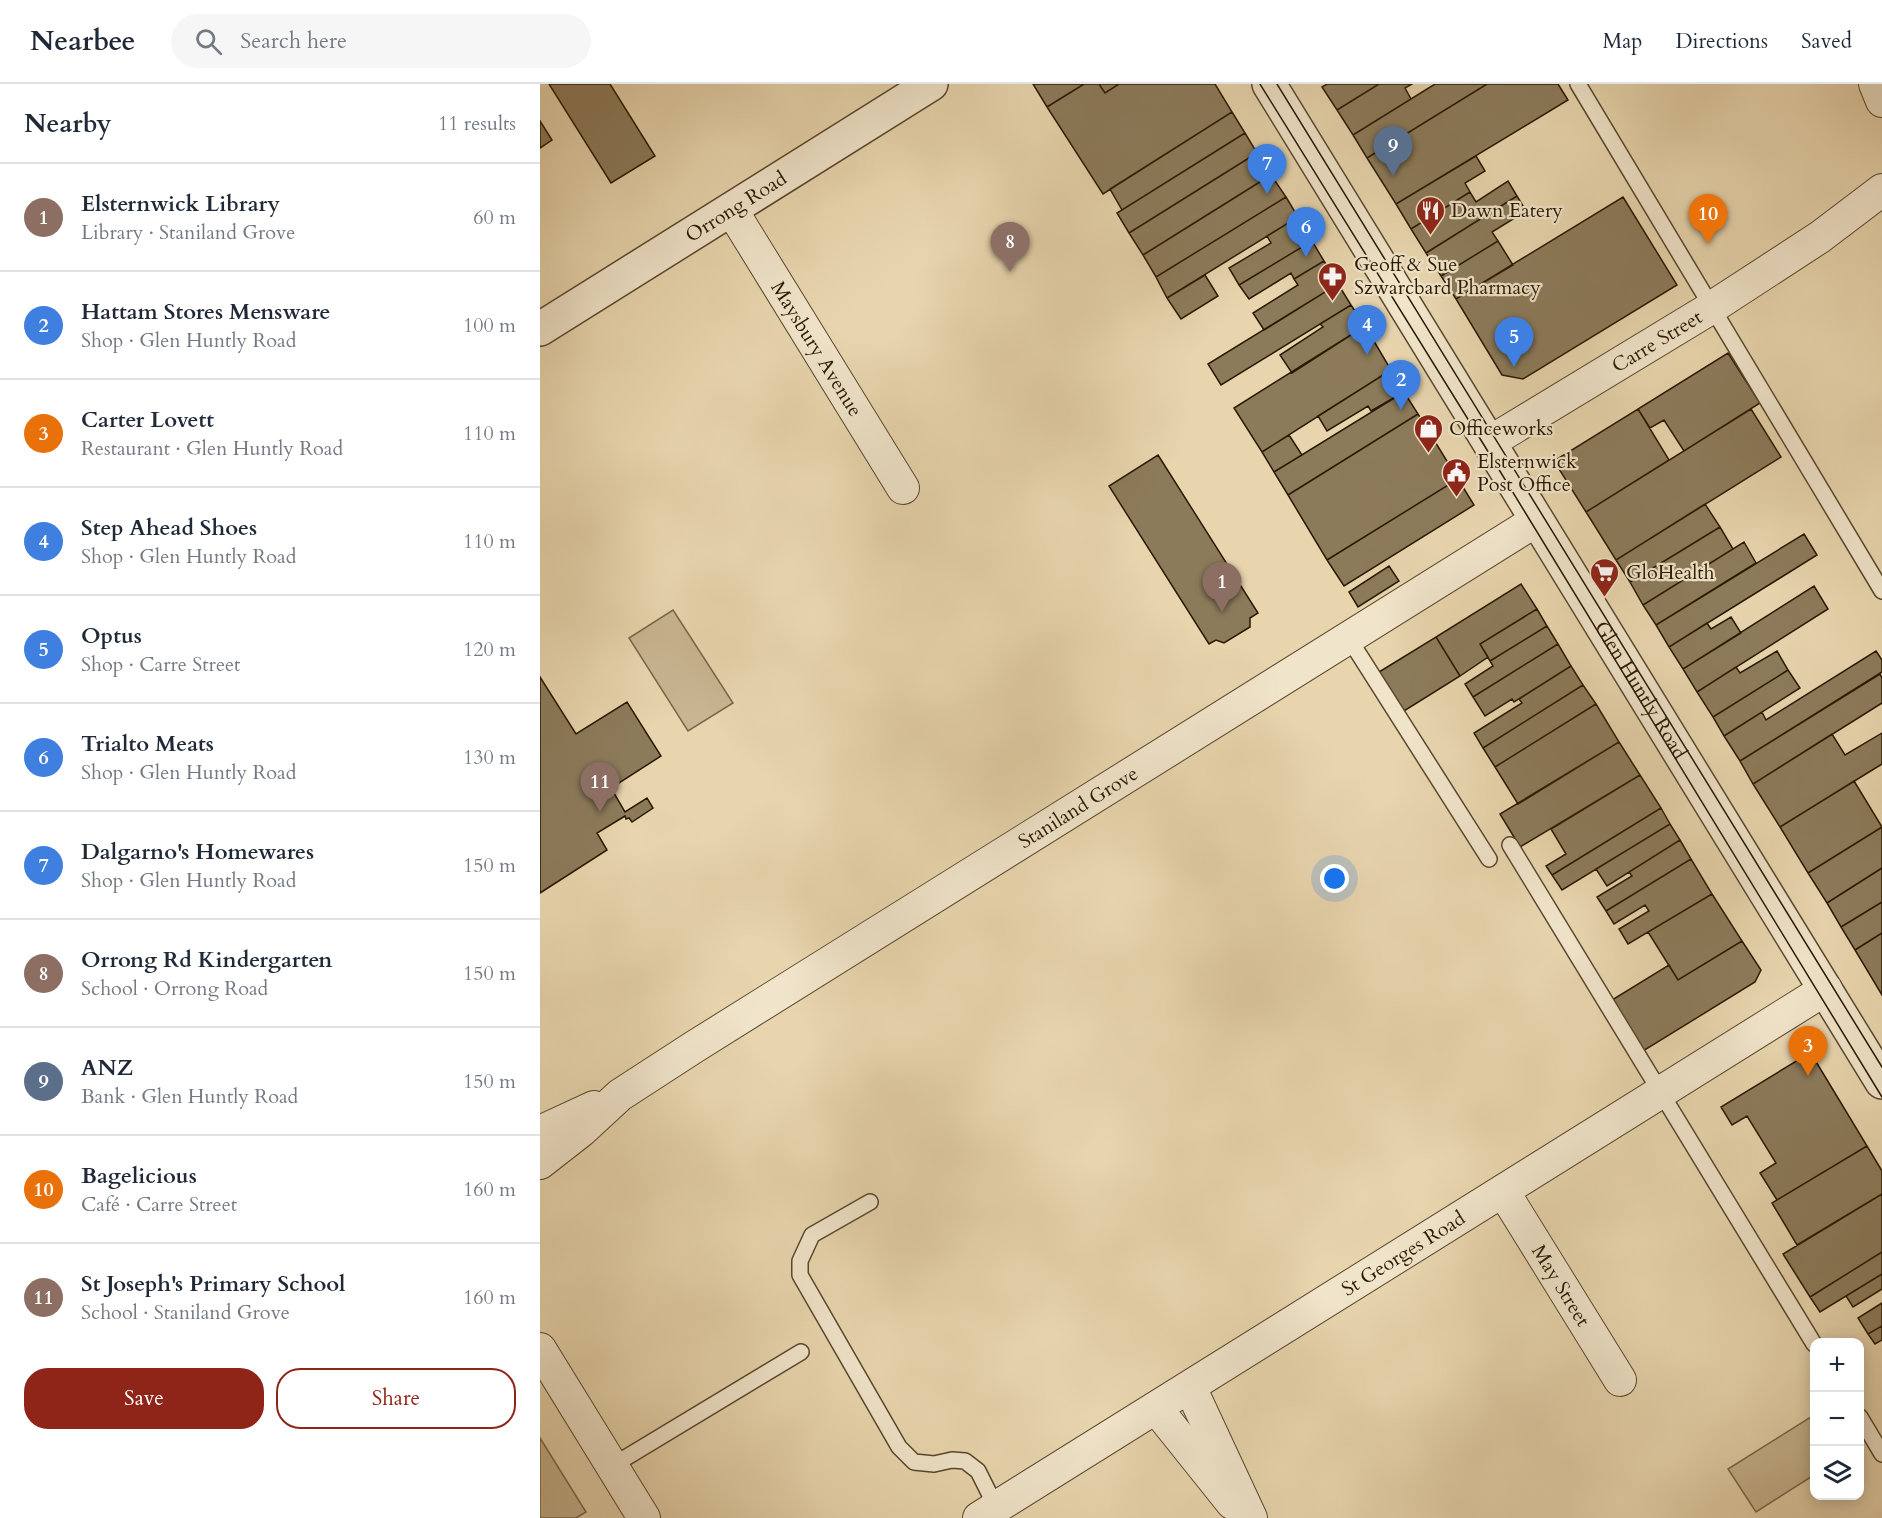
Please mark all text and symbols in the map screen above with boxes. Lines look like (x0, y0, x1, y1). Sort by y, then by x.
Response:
search box (171, 14, 591, 68)
text: Nearbee (30, 22, 135, 60)
icon: search (192, 25, 225, 58)
text: Search here (240, 26, 347, 56)
text: Map (1602, 27, 1642, 56)
text: Directions (1675, 27, 1768, 56)
text: Saved (1801, 27, 1852, 56)
text: Nearby (24, 106, 112, 141)
text: 11 results (438, 110, 516, 137)
pin: 9 (1374, 126, 1412, 176)
pin: 7 (1248, 144, 1286, 194)
street label: Orrong Road (680, 165, 792, 249)
text: Elsternwick Library (81, 189, 280, 219)
restaurant icon: Dawn Eatery (1414, 194, 1446, 236)
pin: 10 (1688, 194, 1728, 244)
place label: Dawn Eatery (1451, 197, 1563, 224)
text: 1 (38, 204, 49, 231)
text: 60 m (473, 204, 516, 231)
pin: 6 (1286, 208, 1326, 257)
text: Library · Staniland Grove (81, 219, 295, 246)
pin: 8 (990, 222, 1030, 272)
place label: Geoff & Sue Szwarcbard Pharmacy (1354, 251, 1541, 301)
pharmacy icon: Geoff & Sue Szwarcbard Pharmacy (1317, 260, 1349, 302)
street label: Maysbury Avenue (765, 276, 869, 422)
text: Hattam Stores Mensware (81, 297, 330, 327)
street label: Carre Street (1607, 303, 1708, 379)
pin: 4 (1348, 306, 1386, 355)
text: 2 (38, 312, 49, 339)
text: 100 m (463, 312, 516, 339)
pin: 5 (1494, 318, 1534, 367)
text: Shop · Glen Huntly Road (81, 327, 296, 354)
pin: 2 (1382, 360, 1420, 410)
text: Carter Lovett (81, 405, 214, 435)
shop icon: Officeworks (1412, 412, 1444, 454)
place label: Officeworks (1449, 415, 1553, 442)
text: 3 (38, 420, 49, 447)
text: 110 m (463, 420, 516, 447)
text: Restaurant · Glen Huntly Road (81, 435, 343, 462)
place label: Elsternwick Post Office (1477, 448, 1577, 498)
public building icon: Elsternwick Post Office (1440, 456, 1472, 498)
text: Step Ahead Shoes (81, 513, 257, 543)
text: 4 (38, 528, 49, 555)
text: 110 m (463, 528, 516, 555)
text: Shop · Glen Huntly Road (81, 543, 296, 570)
supermarket icon: GloHealth (1589, 556, 1621, 598)
place label: GloHealth (1626, 559, 1715, 586)
pin: 1 (1202, 562, 1242, 612)
street label: Glen Huntly Road (1588, 616, 1694, 764)
text: Optus (81, 621, 142, 651)
text: 5 (38, 636, 49, 663)
text: 120 m (463, 636, 516, 663)
text: Shop · Carre Street (81, 651, 240, 678)
text: Trialto Meats (81, 729, 214, 759)
text: 6 (38, 744, 49, 771)
text: 130 m (463, 744, 516, 771)
text: Shop · Glen Huntly Road (81, 759, 296, 786)
street label: Staniland Grove (1013, 760, 1143, 855)
pin: 11 (580, 762, 620, 812)
text: Dalgarno's Homewares (81, 837, 314, 867)
text: 7 (38, 852, 49, 879)
text: 150 m (463, 852, 516, 879)
your location (1320, 864, 1349, 893)
text: Shop · Glen Huntly Road (81, 867, 296, 894)
text: Orrong Rd Kindergarten (81, 945, 332, 975)
text: 8 (38, 960, 49, 987)
text: 150 m (463, 960, 516, 987)
text: School · Orrong Road (81, 975, 268, 1002)
pin: 3 (1788, 1026, 1828, 1076)
text: ANZ (81, 1053, 133, 1083)
text: 9 (38, 1068, 49, 1095)
text: 150 m (463, 1068, 516, 1095)
text: Bank · Glen Huntly Road (81, 1083, 298, 1110)
text: Bagelicious (81, 1161, 197, 1191)
text: 10 (33, 1176, 54, 1203)
text: 160 m (463, 1176, 516, 1203)
text: Café · Carre Street (81, 1191, 237, 1218)
street label: St Georges Road (1336, 1205, 1471, 1302)
street label: May Street (1525, 1240, 1597, 1332)
text: St Joseph's Primary School (81, 1269, 346, 1299)
text: 11 (33, 1284, 54, 1311)
text: 160 m (463, 1284, 516, 1311)
text: School · Staniland Grove (81, 1299, 290, 1326)
map controls (1810, 1338, 1864, 1500)
button: + (1810, 1338, 1864, 1392)
button: Save (24, 1368, 264, 1429)
button: Share (276, 1368, 516, 1429)
button: − (1810, 1392, 1864, 1446)
button: layers (1810, 1446, 1864, 1500)

